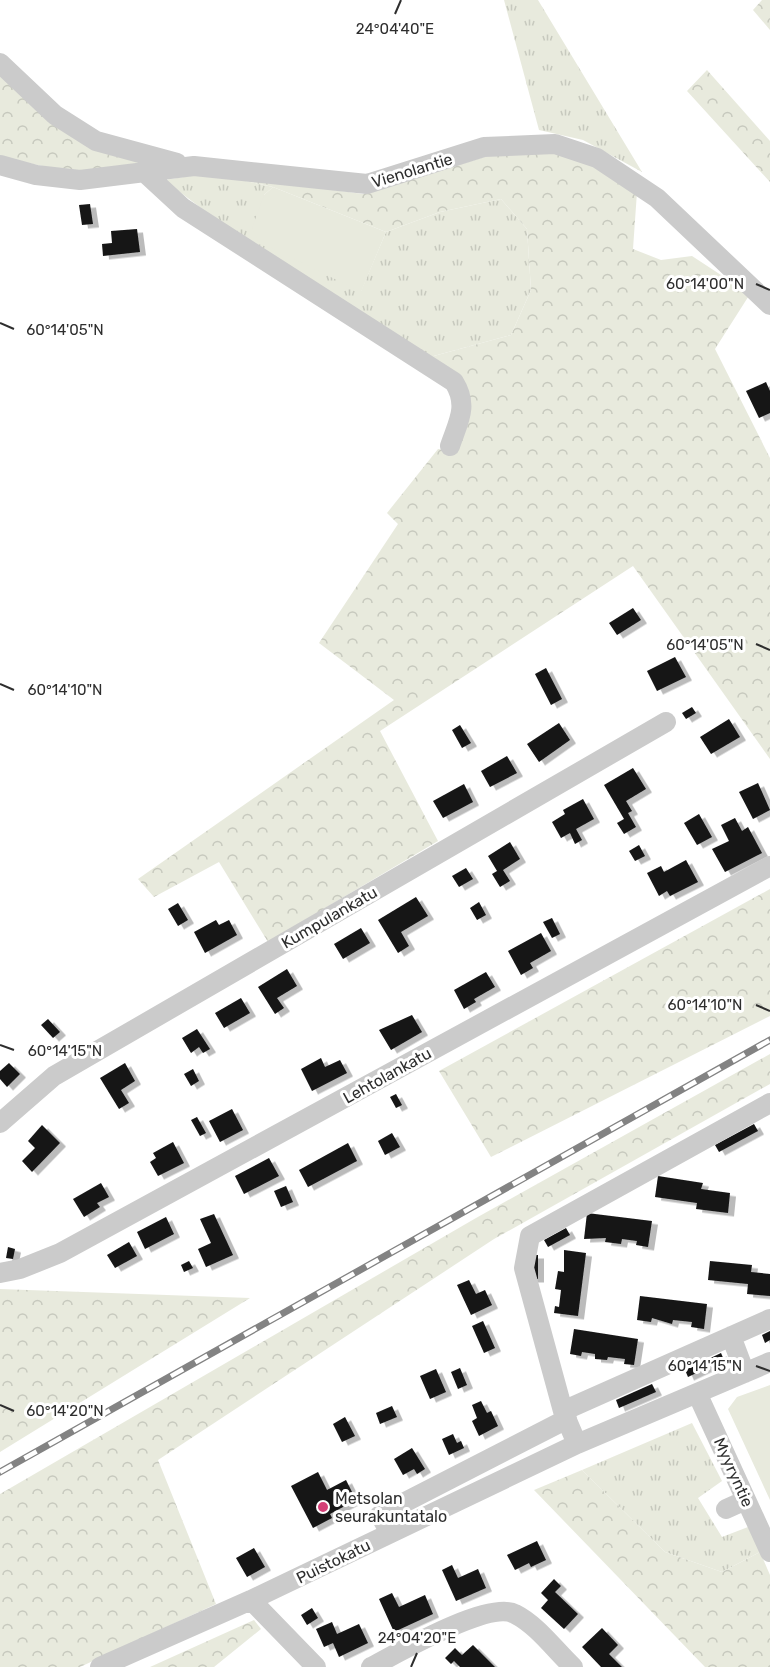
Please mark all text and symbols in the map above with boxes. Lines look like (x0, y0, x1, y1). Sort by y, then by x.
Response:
text: 24°04'40"E (356, 20, 434, 38)
street label: Vienolantie (369, 149, 455, 192)
text: 60°14'00"N (666, 275, 744, 293)
text: 60°14'05"N (26, 321, 104, 339)
text: 60°14'05"N (666, 636, 744, 654)
text: 60°14'10"N (27, 681, 103, 699)
street label: Kumpulankatu (278, 882, 381, 953)
text: 60°14'10"N (667, 996, 743, 1014)
text: 60°14'15"N (28, 1042, 102, 1060)
street label: Lehtolankatu (340, 1043, 435, 1108)
text: 60°14'15"N (668, 1357, 742, 1375)
text: 60°14'20"N (26, 1402, 104, 1420)
street label: Myyryntie (710, 1435, 757, 1510)
place label: Metsolan seurakuntatalo (335, 1489, 447, 1526)
marker: Metsolan seurakuntatalo (316, 1500, 330, 1514)
street label: Puistokatu (293, 1535, 373, 1588)
text: 24°04'20"E (378, 1629, 456, 1647)

